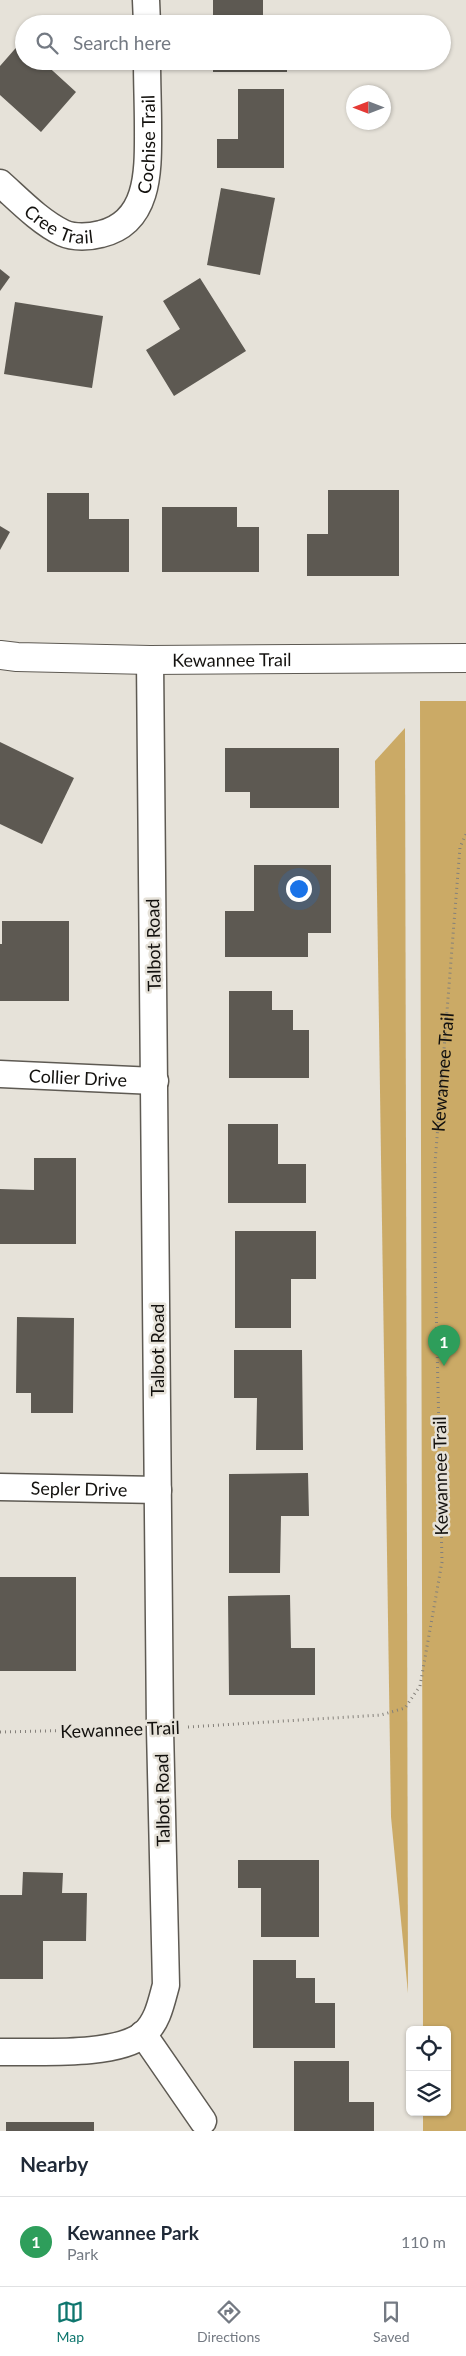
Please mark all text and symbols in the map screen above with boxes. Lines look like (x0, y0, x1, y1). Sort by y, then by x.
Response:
search box (15, 15, 451, 70)
icon: search (33, 29, 61, 57)
text: Search here (73, 31, 171, 54)
north arrow (346, 85, 391, 130)
street label: Cochise Trail (132, 95, 159, 196)
street label: Cree Trail (20, 200, 94, 248)
street label: Kewannee Trail (172, 648, 292, 671)
your location (286, 876, 312, 902)
street label: Talbot Road (141, 898, 165, 992)
street label: Kewannee Trail (426, 1012, 458, 1133)
street label: Collier Drive (28, 1064, 127, 1091)
street label: Talbot Road (146, 1304, 168, 1396)
pin: 1 (428, 1325, 460, 1366)
street label: Kewannee Trail (428, 1416, 452, 1536)
street label: Sepler Drive (30, 1477, 128, 1500)
street label: Kewannee Trail (60, 1716, 180, 1742)
street label: Talbot Road (150, 1753, 174, 1847)
map controls (406, 2026, 451, 2116)
button: locate (406, 2026, 451, 2071)
button: layers (406, 2071, 451, 2116)
text: Nearby (20, 2151, 88, 2176)
text: Kewannee Park (67, 2221, 199, 2244)
text: 1 (31, 2232, 41, 2251)
text: 110 m (401, 2232, 446, 2251)
text: Park (67, 2244, 98, 2263)
tab: Map (56, 2298, 84, 2345)
tab: Directions (197, 2298, 260, 2345)
tab: Saved (373, 2298, 410, 2345)

